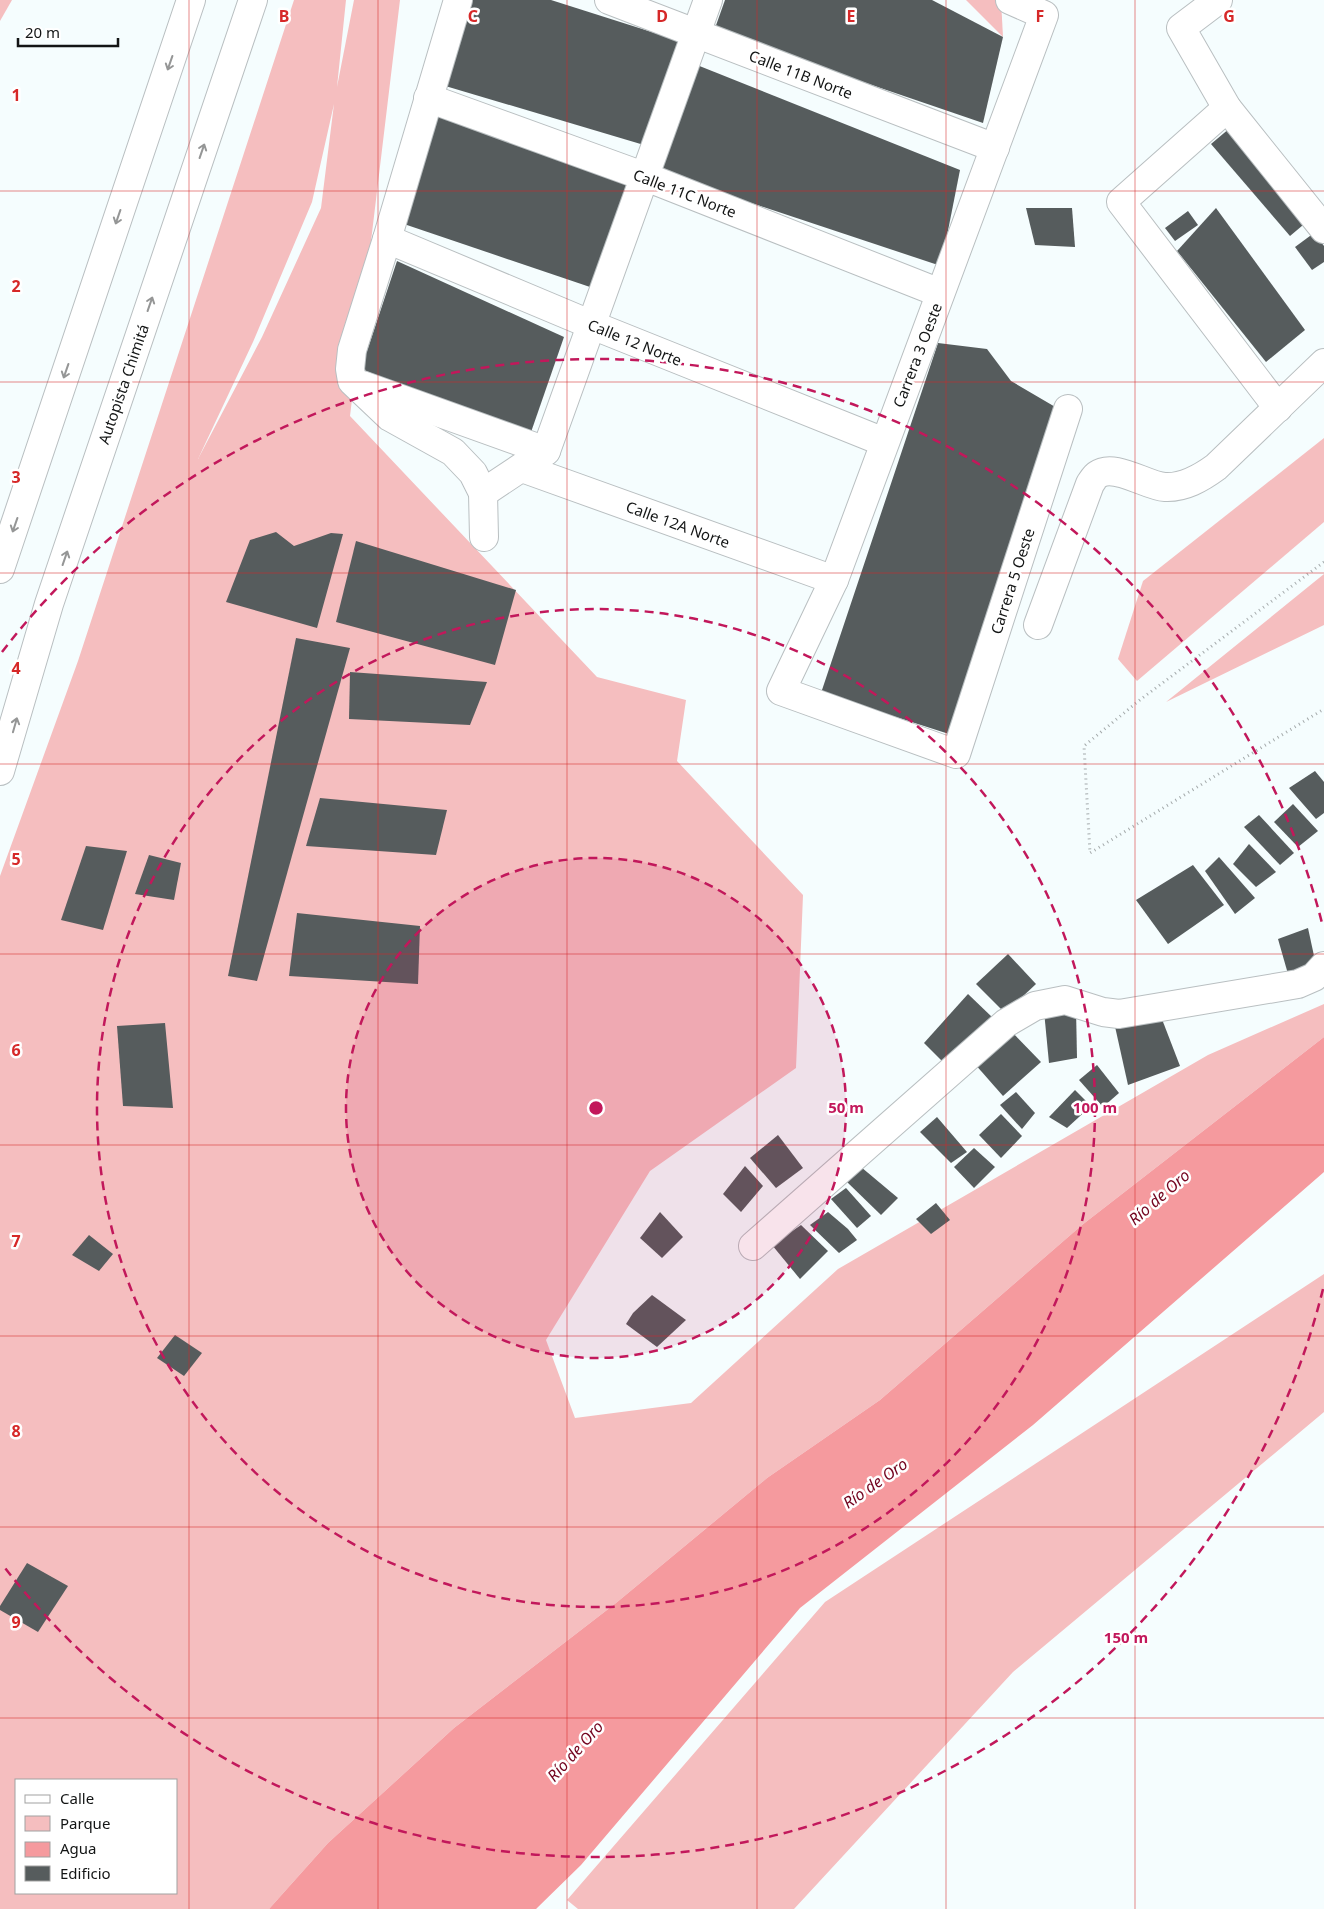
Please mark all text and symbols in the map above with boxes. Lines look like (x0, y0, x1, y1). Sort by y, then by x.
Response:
text: B (279, 5, 289, 27)
text: C (468, 5, 478, 27)
text: D (656, 5, 668, 27)
text: E (847, 5, 856, 27)
text: F (1036, 5, 1044, 27)
text: G (1223, 5, 1235, 27)
scale bar (18, 15, 118, 47)
text: 20 m (25, 22, 60, 42)
street label: Calle 11B Norte (746, 45, 856, 103)
one-way arrow (165, 55, 174, 70)
text: 1 (11, 84, 21, 106)
one-way arrow (198, 143, 207, 159)
street label: Calle 11C Norte (630, 164, 740, 222)
one-way arrow (113, 209, 122, 224)
text: 2 (11, 275, 21, 297)
one-way arrow (146, 297, 155, 313)
street label: Carrera 3 Oeste (888, 300, 946, 410)
street label: Calle 12 Norte (585, 314, 685, 370)
street label: Autopista Chimitá (93, 321, 153, 447)
one-way arrow (61, 363, 71, 379)
text: 3 (11, 466, 21, 488)
street label: Calle 12A Norte (623, 496, 733, 552)
one-way arrow (9, 517, 19, 533)
street label: Carrera 5 Oeste (985, 525, 1039, 637)
one-way arrow (60, 550, 70, 566)
text: 4 (11, 657, 21, 679)
one-way arrow (10, 717, 20, 733)
text: 5 (11, 848, 21, 870)
text: 6 (11, 1039, 21, 1061)
text: 50 m (828, 1097, 864, 1117)
text: 100 m (1073, 1097, 1117, 1117)
centre of rings (587, 1099, 605, 1117)
water label: Río de Oro (1124, 1164, 1194, 1230)
text: 7 (11, 1230, 21, 1252)
text: 8 (11, 1420, 21, 1442)
water label: Río de Oro (838, 1453, 912, 1513)
text: 9 (11, 1611, 21, 1633)
text: 150 m (1104, 1627, 1148, 1647)
water label: Río de Oro (542, 1716, 608, 1786)
legend (15, 1779, 178, 1894)
text: Calle (60, 1788, 94, 1808)
text: Parque (60, 1813, 110, 1833)
text: Agua (60, 1838, 97, 1858)
text: Edificio (60, 1863, 111, 1883)

